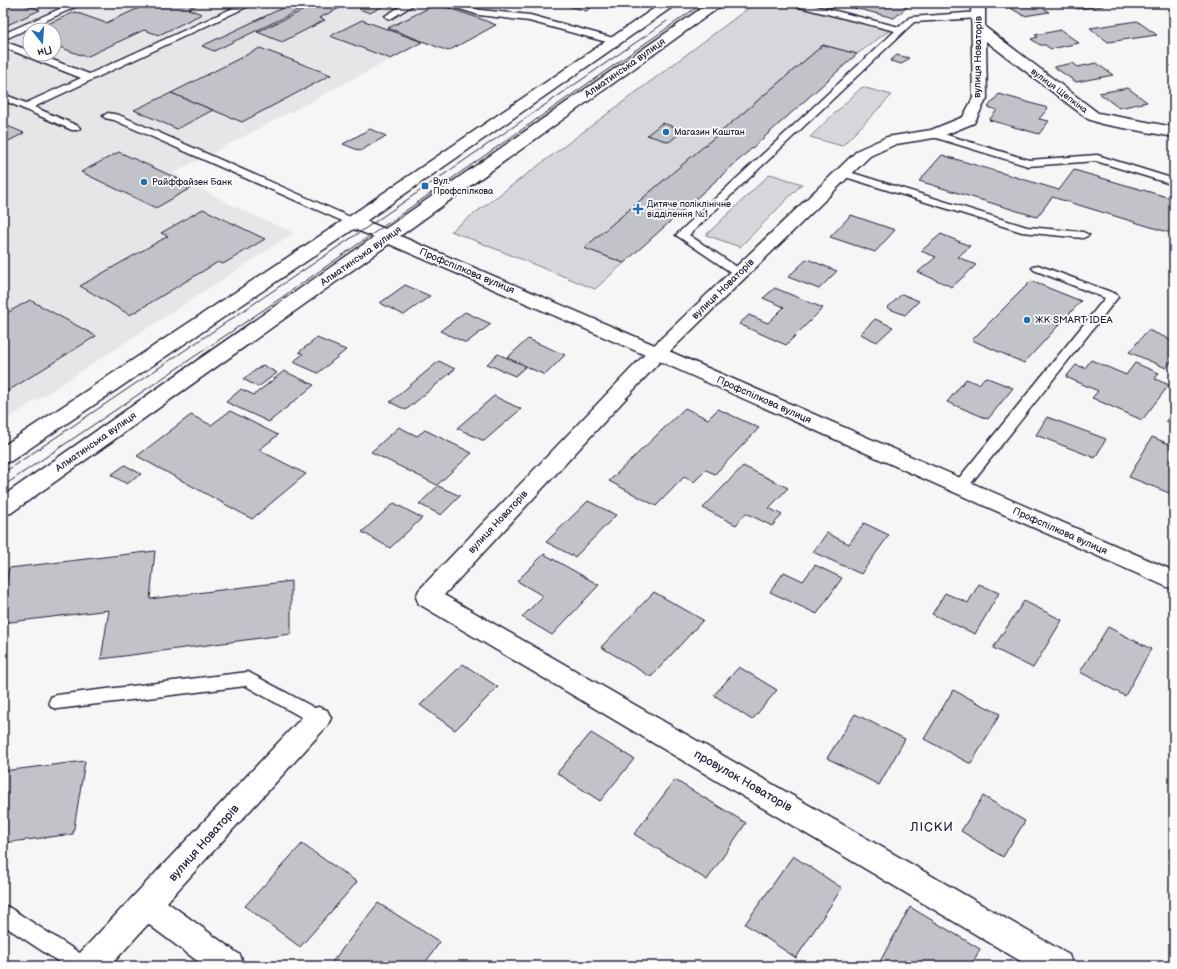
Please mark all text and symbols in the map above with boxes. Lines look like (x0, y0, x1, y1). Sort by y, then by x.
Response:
street label: вулиця Новаторів (971, 15, 985, 98)
north arrow (22, 22, 62, 62)
street label: Алматинська вулиця (581, 35, 668, 101)
text: Пн (36, 43, 54, 59)
street label: вулиця Щепкіна (1028, 66, 1090, 116)
marker: Магазин Каштан (661, 127, 671, 137)
place label: Магазин Каштан (674, 127, 745, 138)
place label: Вул. Профспілкова (433, 176, 494, 197)
marker: Райффайзен Банк (139, 177, 149, 187)
place label: Райффайзен Банк (152, 177, 232, 188)
marker: Вул. Профспілкова (420, 181, 430, 191)
place label: Дитяче поліклінічне відділення №1 (647, 199, 731, 220)
marker: Дитяче поліклінічне відділення №1 (632, 203, 644, 215)
street label: Алматинська вулиця (317, 223, 404, 289)
street label: Профспілкова вулиця (418, 245, 517, 297)
street label: вулиця Новаторів (689, 256, 757, 322)
place label: ЖК SMART IDEA (1035, 314, 1114, 326)
marker: ЖК SMART IDEA (1022, 315, 1032, 325)
street label: Профспілкова вулиця (715, 374, 814, 426)
street label: Алматинська вулиця (52, 409, 139, 475)
street label: вулиця Новаторів (466, 487, 531, 556)
street label: Профспілкова вулиця (1011, 505, 1110, 557)
street label: провулок Новаторів (691, 747, 795, 816)
street label: вулиця Новаторів (165, 801, 243, 885)
district label: ЛІСКИ (909, 819, 954, 835)

